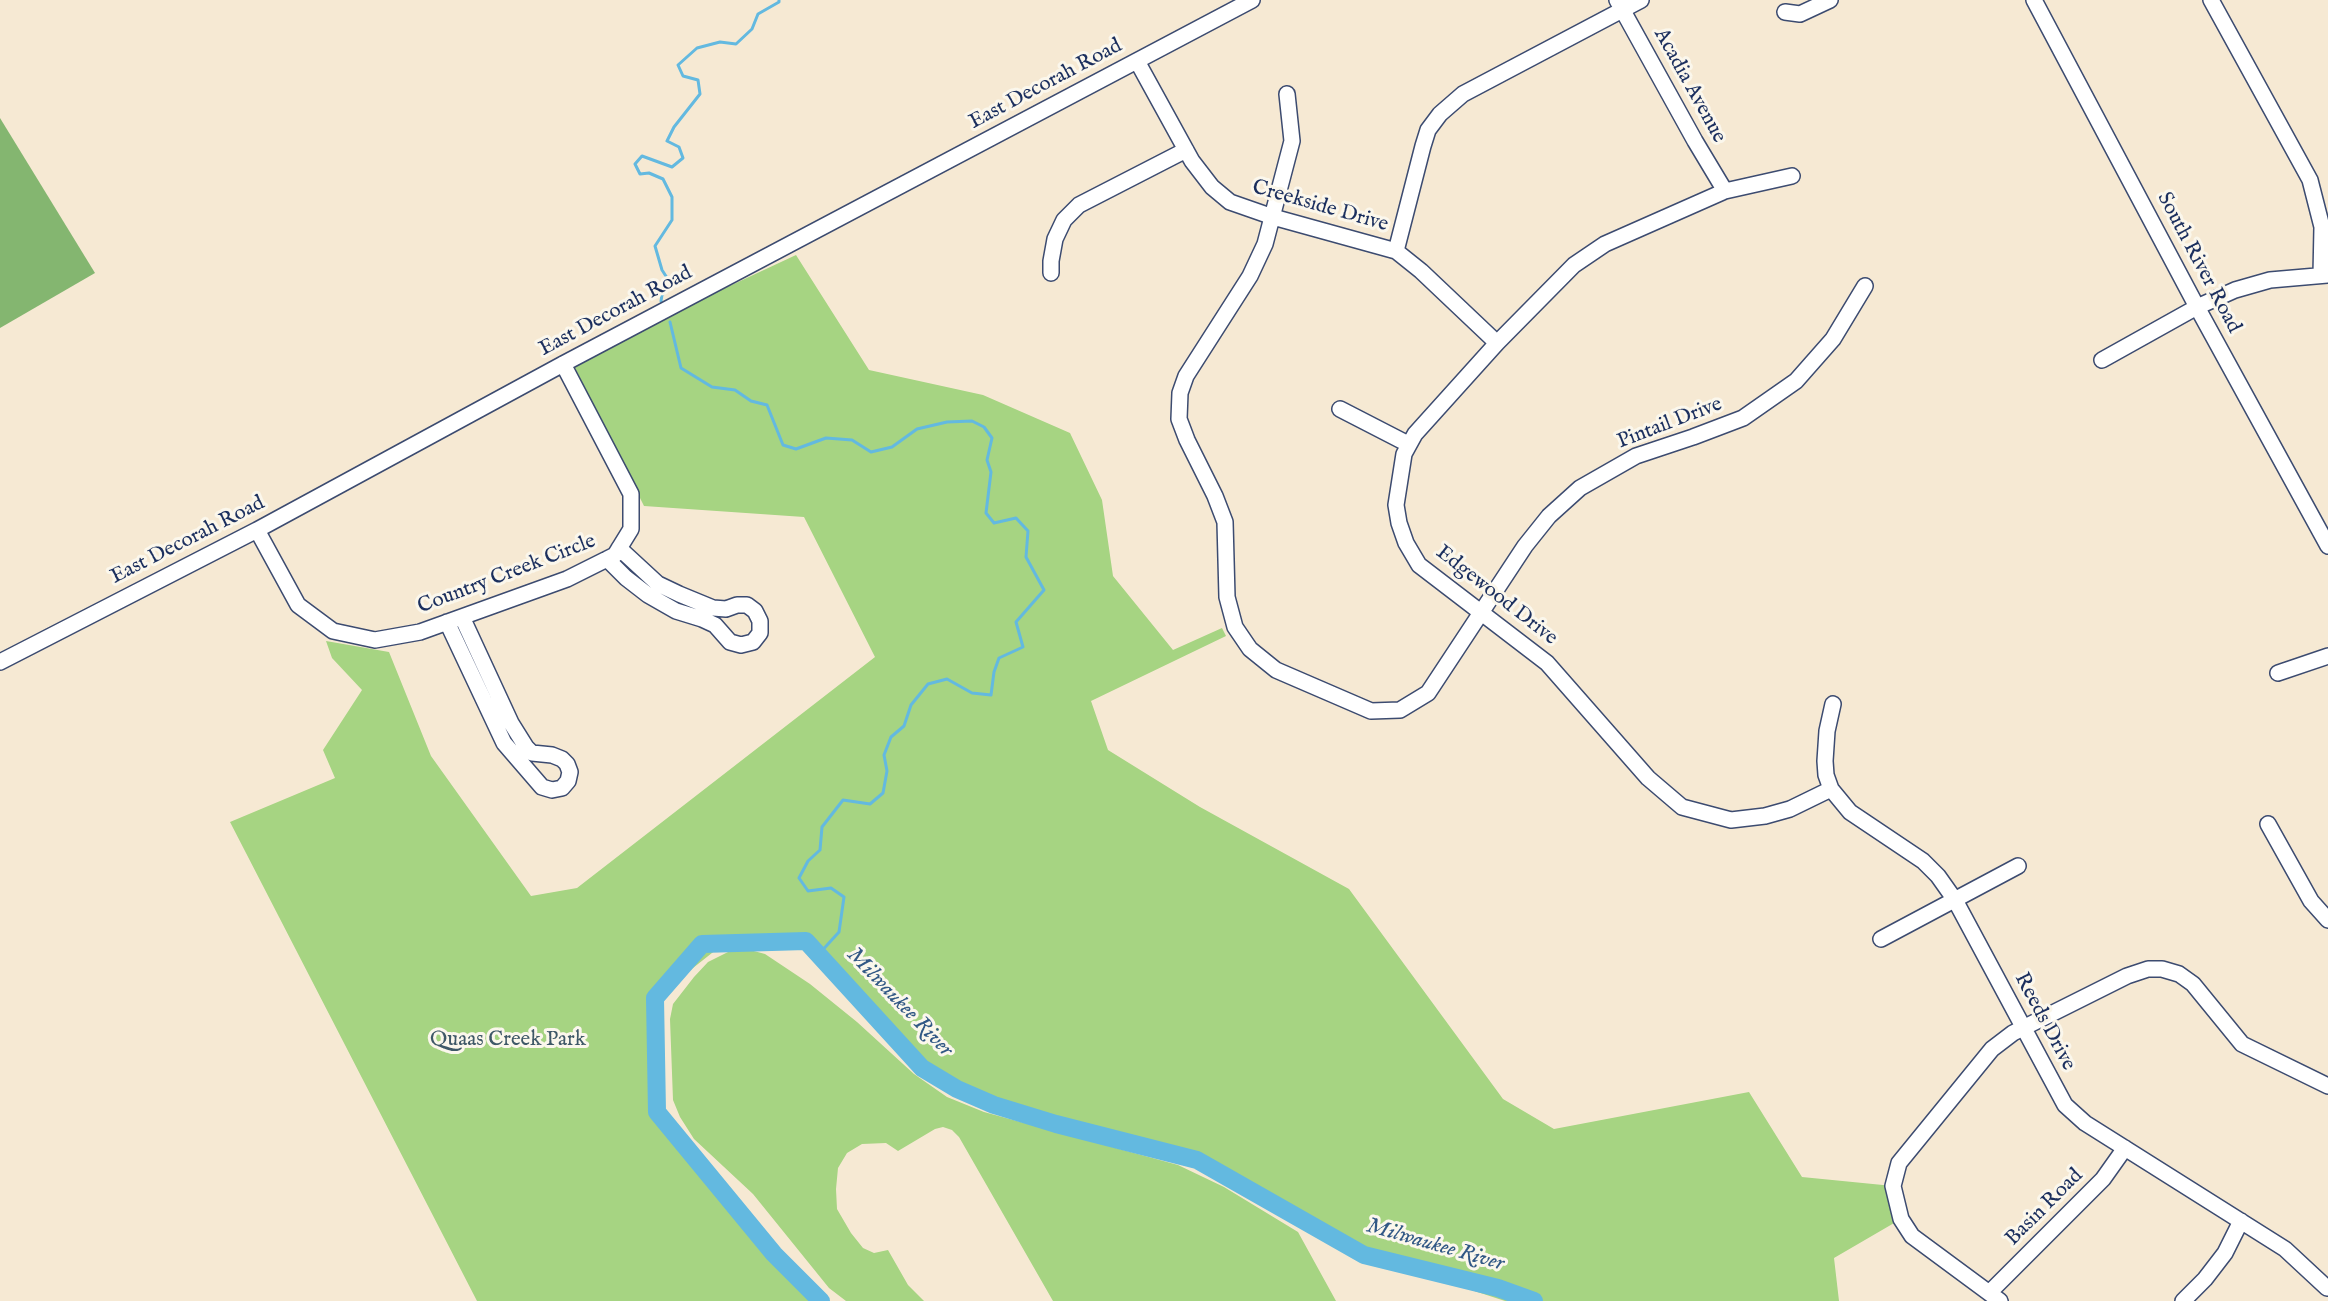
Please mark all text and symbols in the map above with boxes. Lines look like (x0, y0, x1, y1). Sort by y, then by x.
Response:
street label: Acadia Avenue (1647, 24, 1731, 148)
street label: East Decorah Road (965, 34, 1127, 136)
street label: Creekside Drive (1249, 176, 1391, 238)
street label: South River Road (2150, 188, 2246, 338)
street label: East Decorah Road (535, 261, 697, 363)
street label: Pintail Drive (1614, 393, 1726, 455)
street label: East Decorah Road (107, 491, 269, 591)
street label: Country Creek Circle (415, 529, 599, 621)
street label: Edgewood Drive (1430, 541, 1562, 651)
water label: Milwaukee River (840, 943, 958, 1063)
street label: Reeds Drive (2008, 969, 2080, 1075)
park label: Quaas Creek Park (430, 1028, 586, 1054)
street label: Basin Road (2001, 1164, 2089, 1252)
water label: Milwaukee River (1363, 1214, 1507, 1278)

